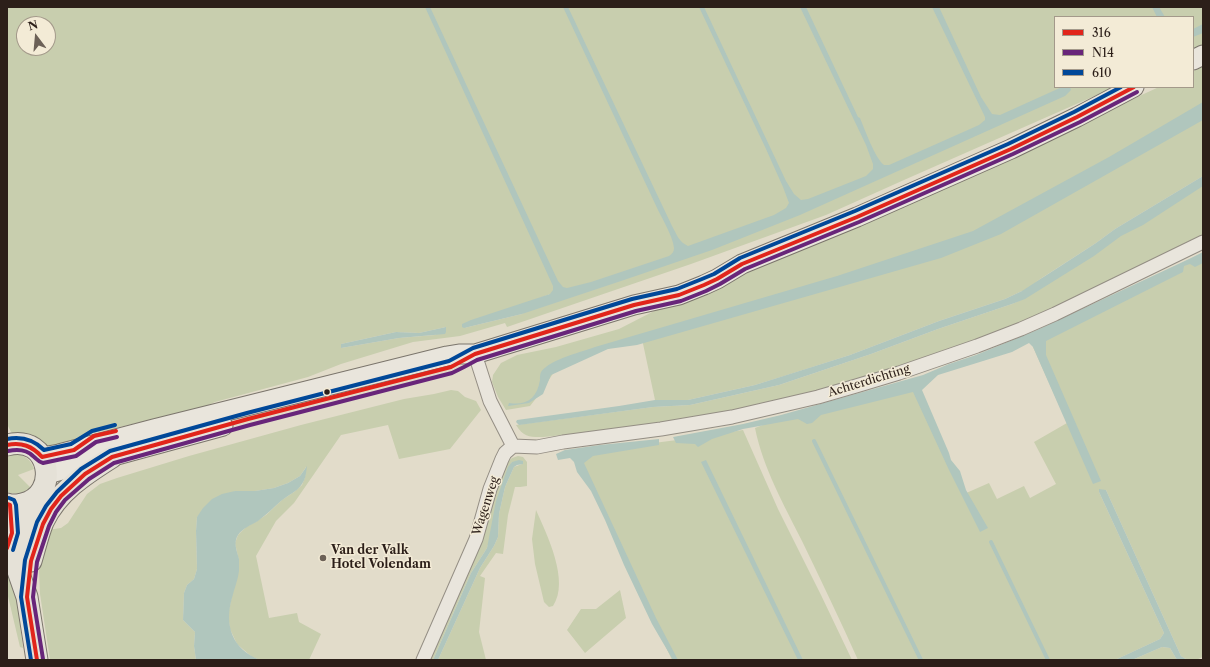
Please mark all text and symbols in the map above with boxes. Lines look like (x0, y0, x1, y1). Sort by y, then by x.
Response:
north arrow (16, 16, 56, 56)
legend (1054, 16, 1194, 88)
text: N (26, 17, 39, 33)
text: 316 (1092, 25, 1111, 40)
text: N14 (1092, 45, 1114, 60)
text: 610 (1092, 65, 1112, 80)
street label: Achterdichting (826, 362, 912, 400)
unlabelled marker (322, 387, 332, 397)
street label: Wagenweg (470, 475, 502, 537)
place label: Van der Valk Hotel Volendam (331, 544, 431, 572)
marker: Van der Valk Hotel Volendam (318, 553, 328, 563)

